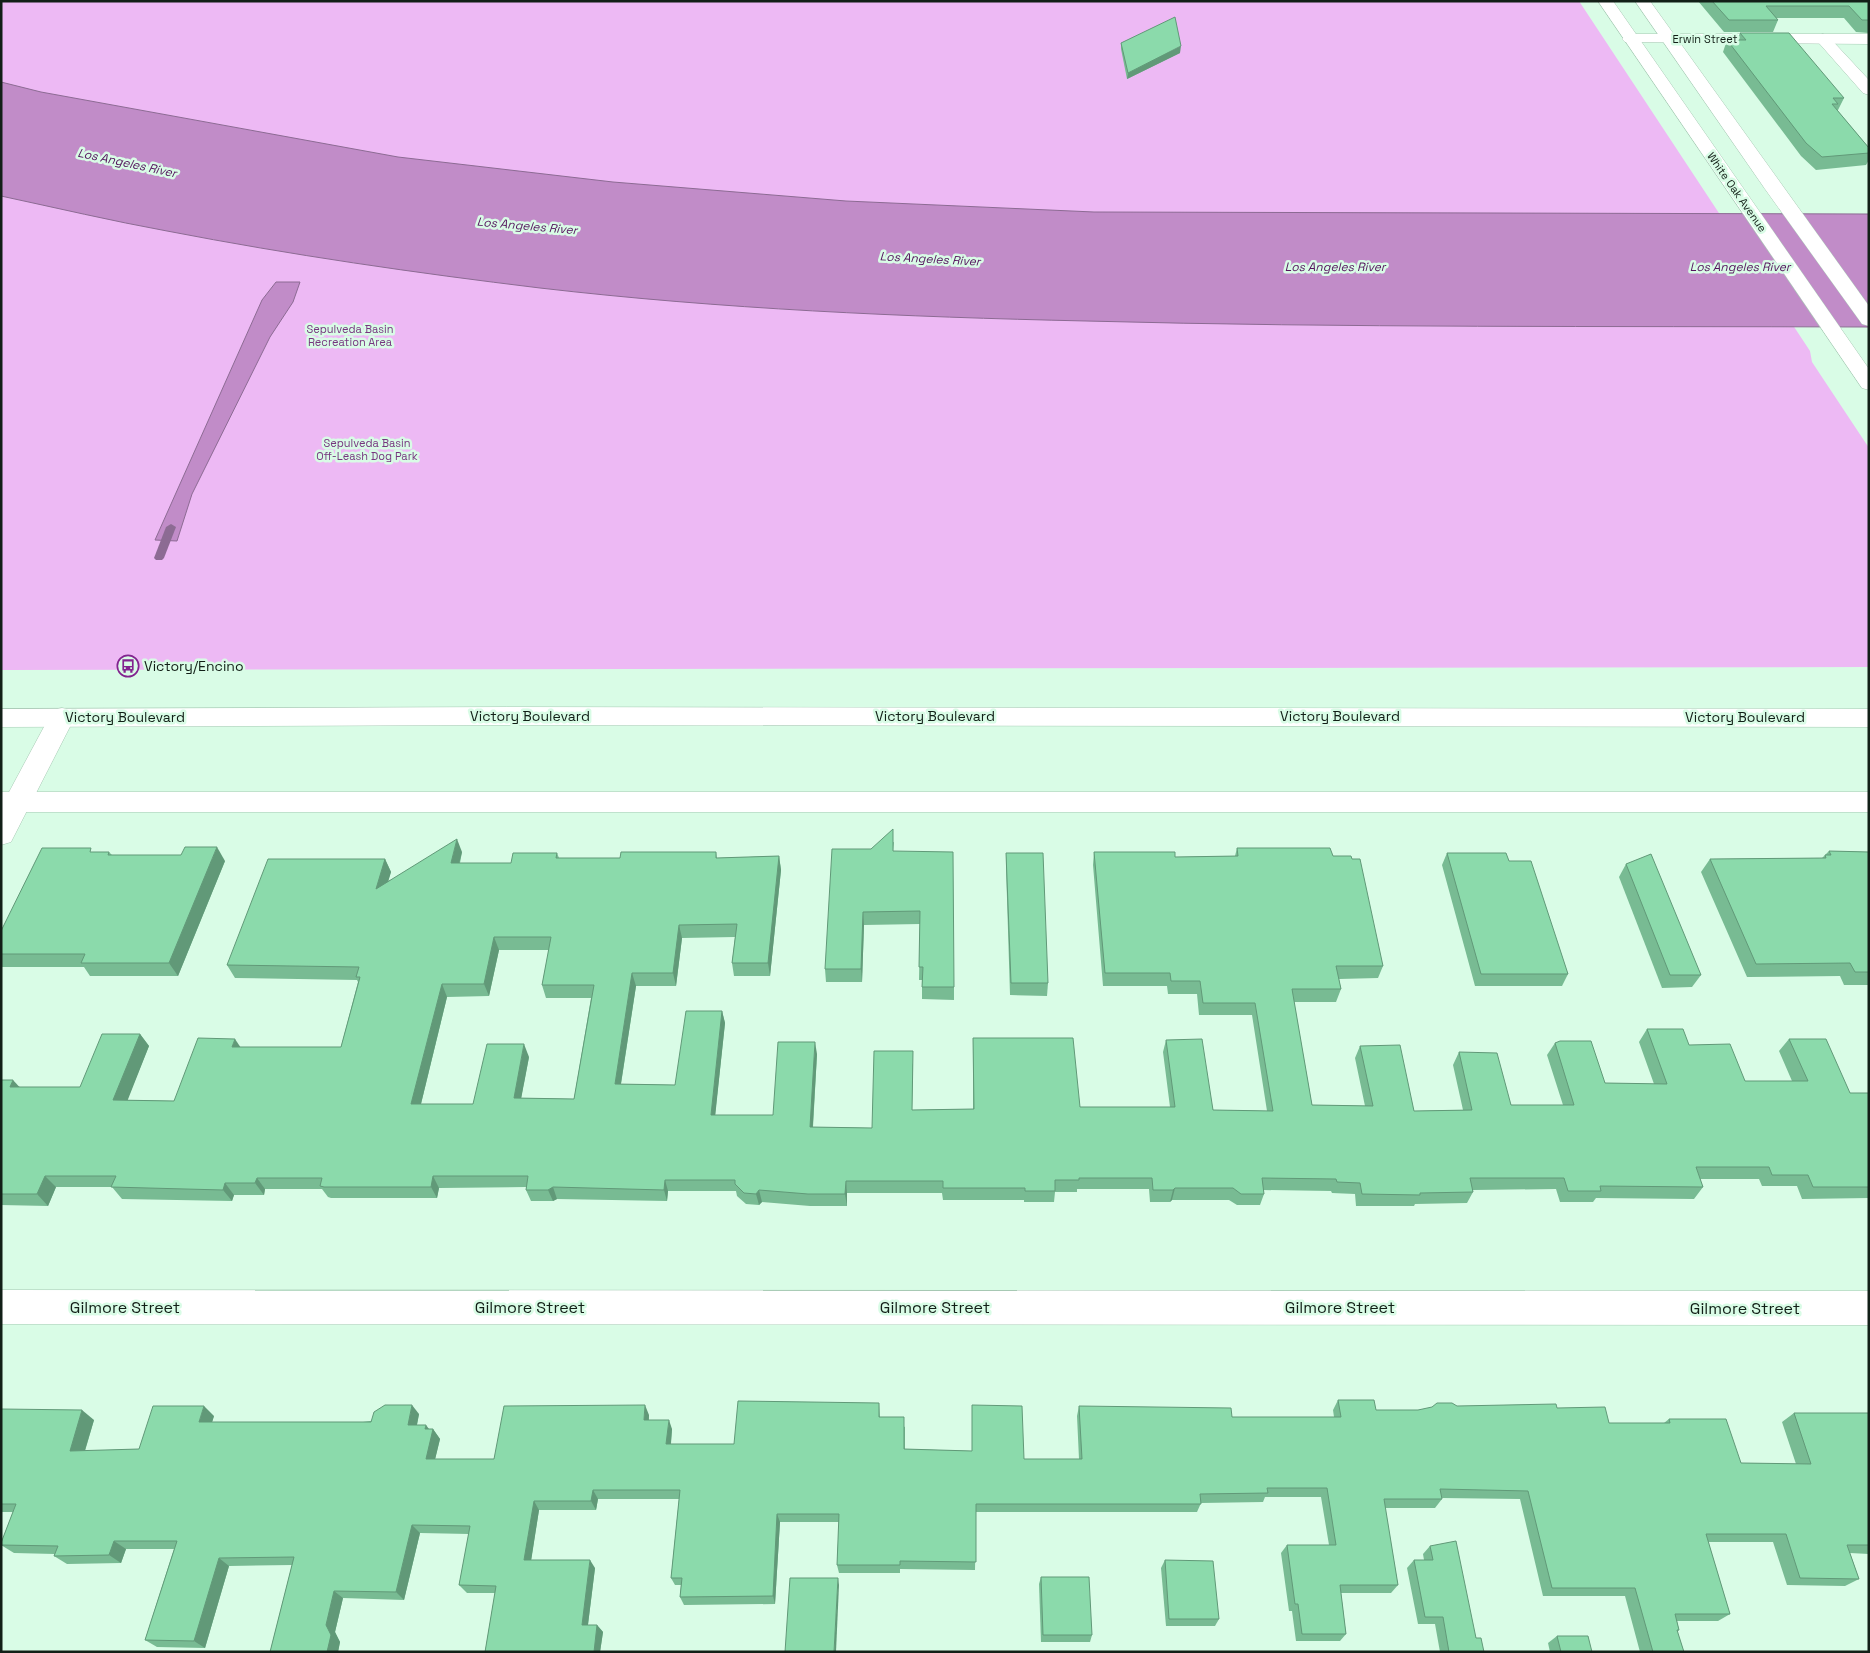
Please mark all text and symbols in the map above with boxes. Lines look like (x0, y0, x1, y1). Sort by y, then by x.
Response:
street label: Erwin Street (1672, 32, 1738, 46)
water label: Los Angeles River (76, 145, 179, 182)
street label: White Oak Avenue (1704, 149, 1770, 235)
water label: Los Angeles River (476, 214, 579, 238)
water label: Los Angeles River (879, 248, 982, 270)
water label: Los Angeles River (1285, 259, 1387, 275)
water label: Los Angeles River (1690, 259, 1792, 275)
park label: Sepulveda Basin Recreation Area (306, 322, 394, 349)
park label: Sepulveda Basin Off-Leash Dog Park (316, 436, 418, 463)
bus stop icon: Victory/Encino (116, 654, 140, 678)
place label: Victory/Encino (144, 657, 244, 675)
street label: Victory Boulevard (470, 707, 590, 725)
street label: Victory Boulevard (875, 707, 995, 725)
street label: Victory Boulevard (1280, 707, 1400, 725)
street label: Victory Boulevard (65, 708, 185, 726)
street label: Victory Boulevard (1685, 708, 1805, 726)
street label: Gilmore Street (70, 1297, 180, 1318)
street label: Gilmore Street (475, 1297, 585, 1318)
street label: Gilmore Street (880, 1297, 990, 1318)
street label: Gilmore Street (1285, 1297, 1395, 1318)
street label: Gilmore Street (1690, 1298, 1800, 1319)

